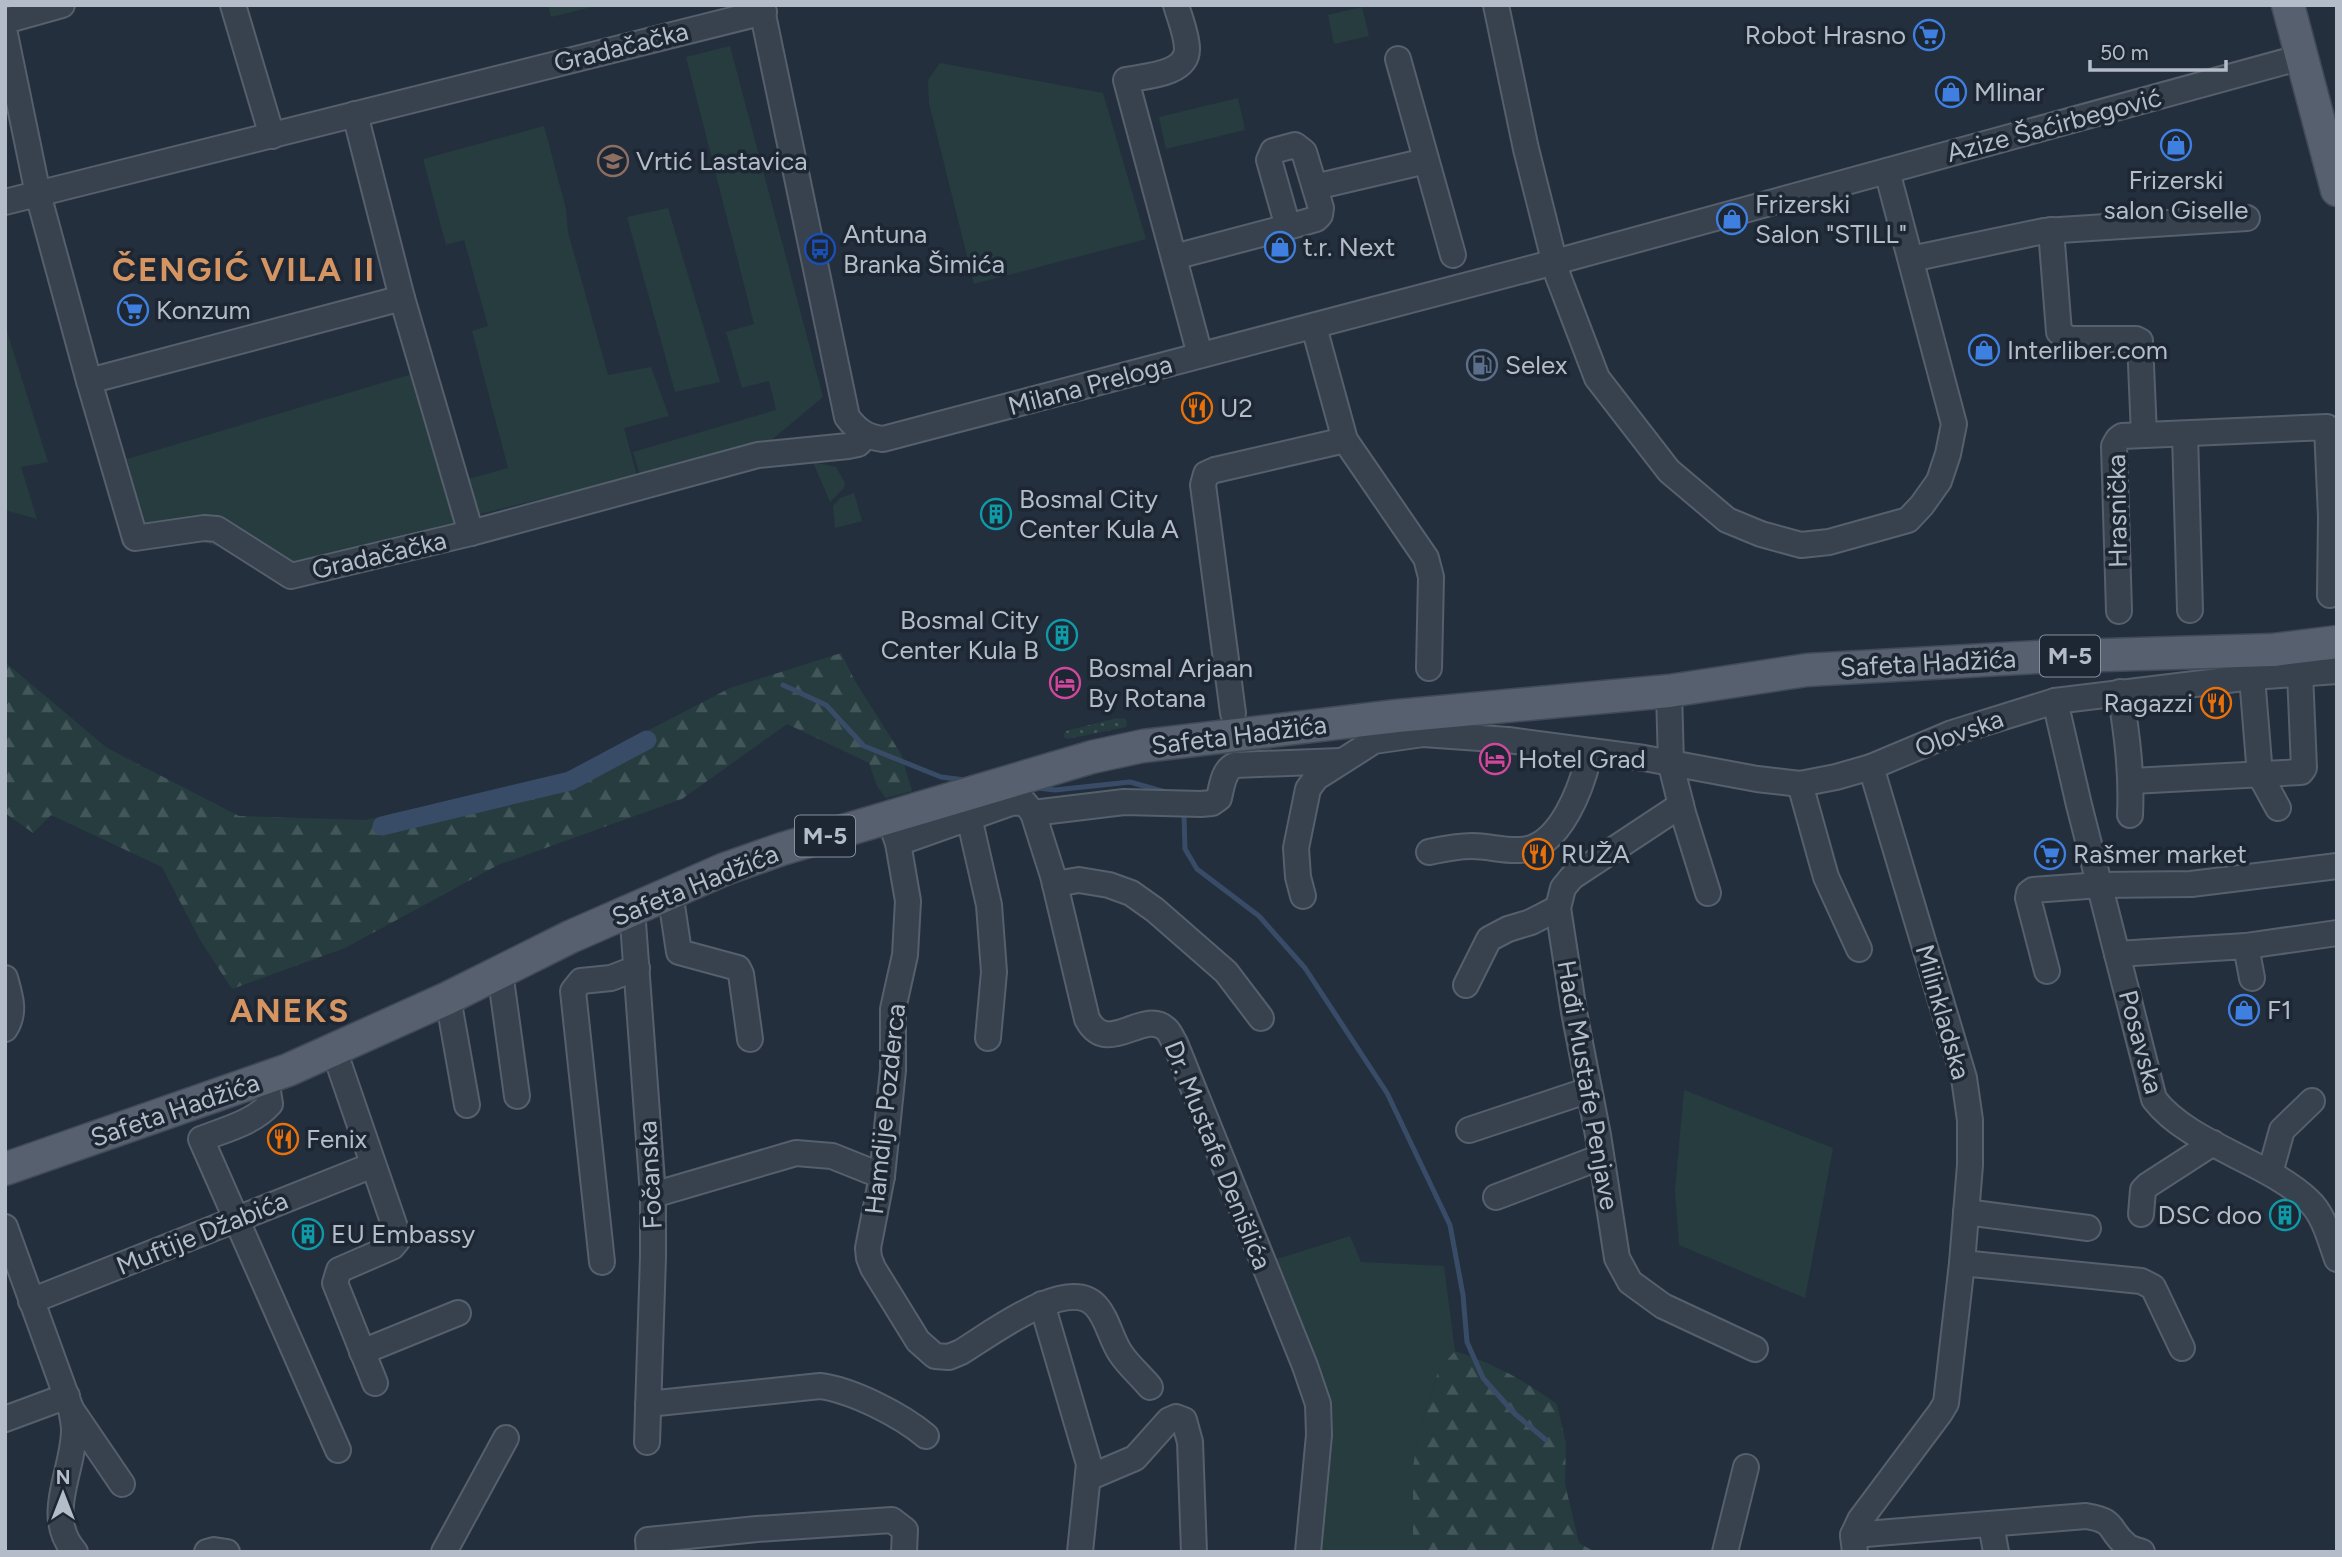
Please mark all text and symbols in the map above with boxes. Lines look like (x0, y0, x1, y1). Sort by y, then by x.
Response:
street label: Gradačačka (551, 15, 691, 79)
supermarket icon: Robot Hrasno (1912, 18, 1946, 52)
place label: Robot Hrasno (1745, 19, 1906, 51)
scale bar (2090, 28, 2226, 72)
text: 50 m (2100, 40, 2149, 65)
shop icon: Mlinar (1934, 75, 1968, 109)
place label: Mlinar (1974, 76, 2045, 108)
street label: Azize Šaćirbegović (1943, 81, 2165, 169)
shop icon: Frizerski salon Giselle (2159, 128, 2193, 162)
school or university icon: Vrtić Lastavica (596, 144, 630, 178)
place label: Vrtić Lastavica (636, 145, 808, 177)
place label: Frizerski salon Giselle (2104, 164, 2248, 226)
place label: Frizerski Salon "STILL" (1755, 188, 1907, 250)
shop icon: Frizerski Salon "STILL" (1715, 202, 1749, 236)
place label: Antuna Branka Šimića (843, 218, 1005, 280)
shop icon: t.r. Next (1263, 230, 1297, 264)
place label: t.r. Next (1303, 231, 1395, 263)
bus stop icon: Antuna Branka Šimića (803, 232, 837, 266)
district label: ČENGIĆ VILA II (112, 250, 376, 289)
supermarket icon: Konzum (116, 293, 150, 327)
place label: Konzum (156, 294, 251, 326)
shop icon: Interliber.com (1967, 333, 2001, 367)
place label: Interliber.com (2007, 334, 2168, 366)
street label: Milana Preloga (1005, 348, 1175, 422)
fuel station icon: Selex (1465, 348, 1499, 382)
place label: Selex (1505, 349, 1568, 381)
restaurant icon: U2 (1180, 391, 1214, 425)
place label: U2 (1220, 392, 1253, 424)
street label: Hrasnička (2100, 454, 2134, 568)
place label: Bosmal City Center Kula A (1019, 483, 1179, 545)
building icon: Bosmal City Center Kula A (979, 497, 1013, 531)
street label: Gradačačka (309, 524, 449, 586)
place label: Bosmal City Center Kula B (881, 604, 1039, 666)
building icon: Bosmal City Center Kula B (1045, 618, 1079, 652)
road number: M-5 (2040, 636, 2100, 676)
street label: Safeta Hadžića (1839, 642, 2017, 684)
place label: Bosmal Arjaan By Rotana (1088, 652, 1253, 714)
hotel icon: Bosmal Arjaan By Rotana (1048, 666, 1082, 700)
restaurant icon: Ragazzi (2199, 686, 2233, 720)
place label: Ragazzi (2103, 687, 2193, 719)
street label: Olovska (1910, 702, 2008, 764)
street label: Safeta Hadžića (1149, 708, 1329, 762)
hotel icon: Hotel Grad (1478, 742, 1512, 776)
place label: Hotel Grad (1518, 743, 1646, 775)
road number: M-5 (795, 816, 855, 856)
street label: Safeta Hadžića (607, 837, 783, 933)
restaurant icon: RUŽA (1521, 837, 1555, 871)
supermarket icon: Rašmer market (2033, 837, 2067, 871)
place label: RUŽA (1561, 838, 1630, 870)
place label: Rašmer market (2073, 838, 2247, 870)
street label: Milinkladska (1908, 941, 1978, 1083)
street label: Hađi Mustafe Penjave (1550, 958, 1626, 1212)
street label: Posavska (2112, 987, 2170, 1097)
district label: ANEKS (230, 991, 350, 1030)
shop icon: F1 (2227, 993, 2261, 1027)
place label: F1 (2267, 994, 2292, 1026)
street label: Hamdije Pozderca (858, 1002, 912, 1216)
street label: Dr. Mustafe Denišlića (1157, 1036, 1279, 1274)
street label: Safeta Hadžića (86, 1066, 264, 1154)
street label: Fočanska (631, 1120, 669, 1230)
restaurant icon: Fenix (266, 1122, 300, 1156)
place label: Fenix (306, 1123, 368, 1155)
street label: Muftije Džabića (112, 1184, 292, 1282)
building icon: DSC doo (2268, 1198, 2302, 1232)
place label: DSC doo (2158, 1199, 2262, 1231)
building icon: EU Embassy (291, 1217, 325, 1251)
place label: EU Embassy (331, 1218, 475, 1250)
north arrow (28, 1459, 98, 1529)
text: N (56, 1466, 70, 1489)

